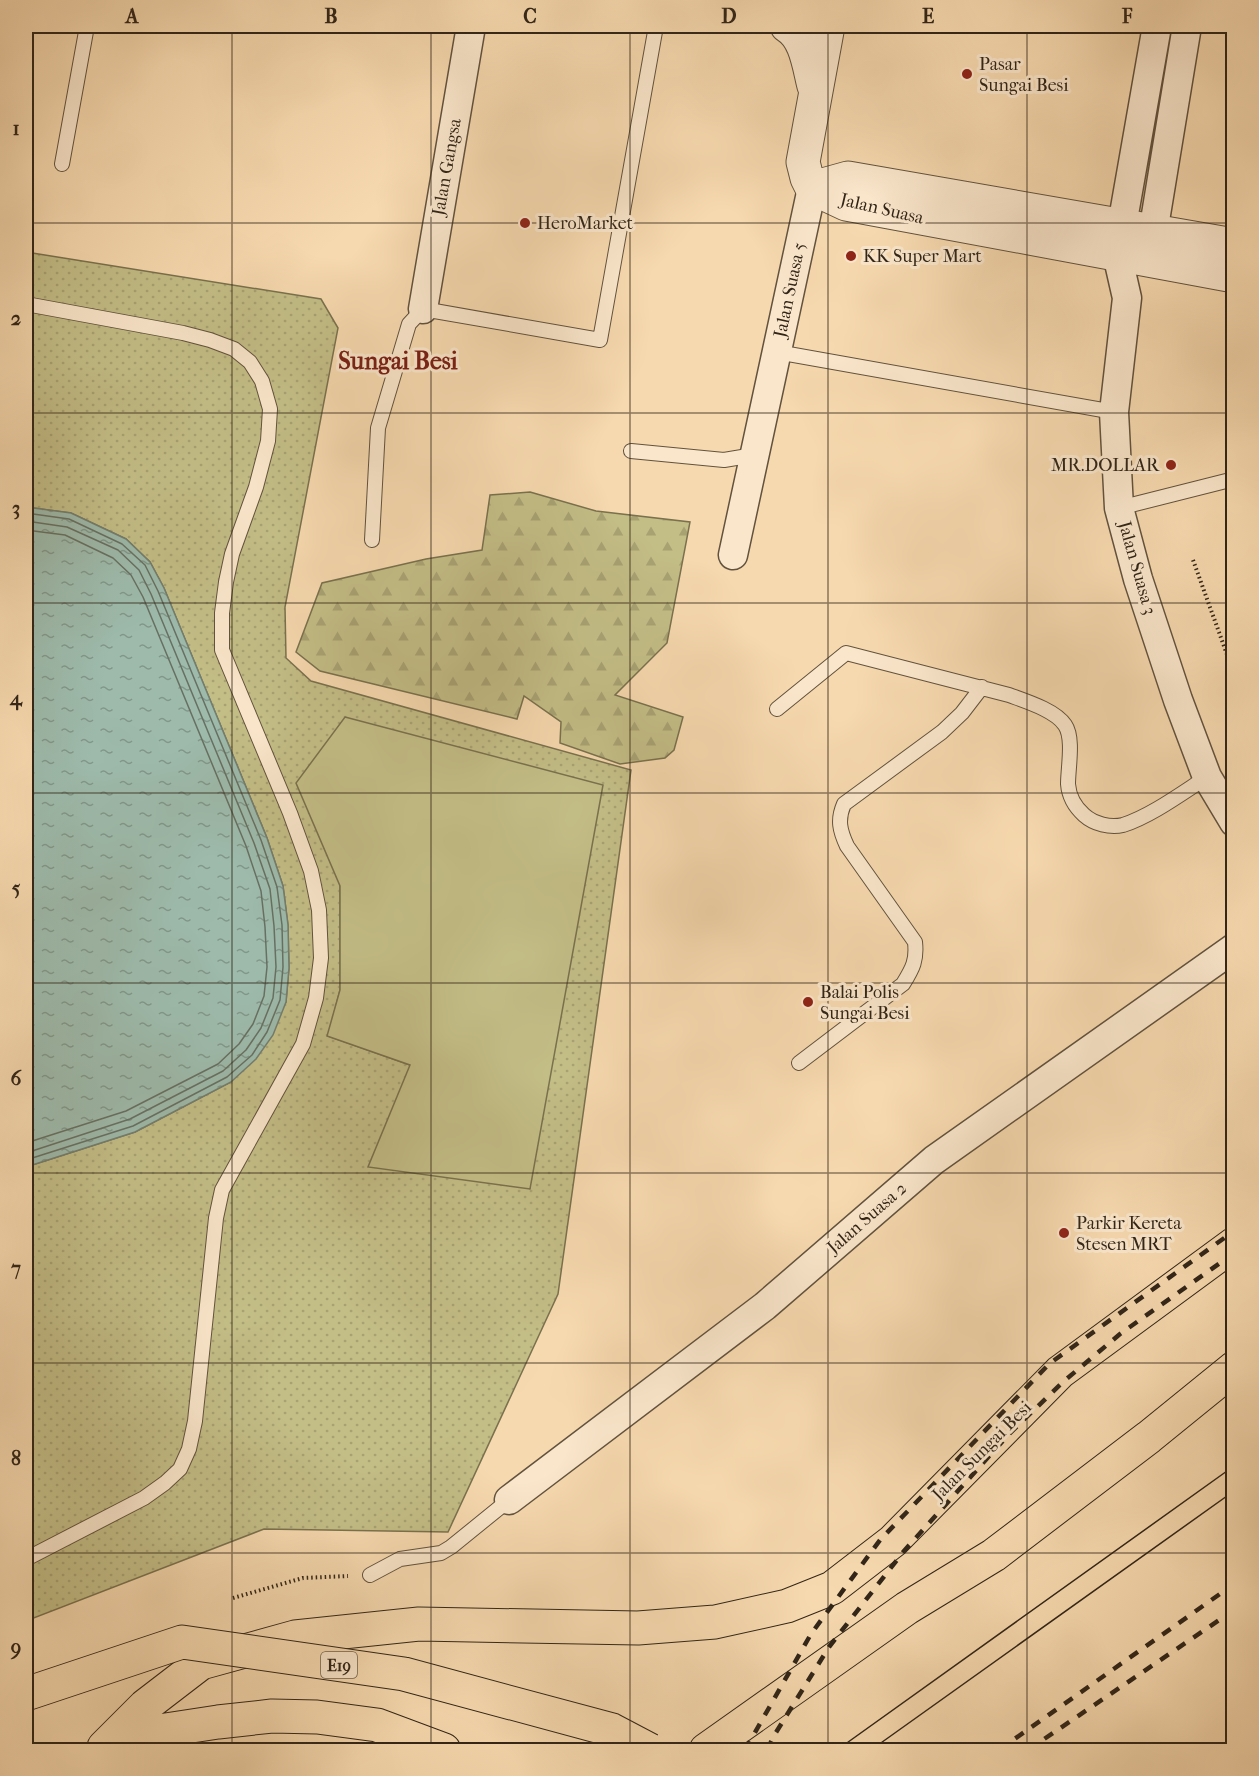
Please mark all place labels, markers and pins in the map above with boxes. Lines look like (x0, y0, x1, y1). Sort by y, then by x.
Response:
place label: Pasar Sungai Besi (979, 54, 1069, 96)
marker: Pasar Sungai Besi (960, 67, 974, 81)
place label: HeroMarket (537, 213, 634, 234)
marker: HeroMarket (518, 216, 532, 230)
place label: KK Super Mart (863, 246, 982, 267)
marker: KK Super Mart (844, 249, 858, 263)
place label: MR.DOLLAR (1051, 455, 1160, 476)
marker: MR.DOLLAR (1164, 458, 1178, 472)
place label: Balai Polis Sungai Besi (820, 982, 910, 1024)
marker: Balai Polis Sungai Besi (801, 995, 815, 1009)
place label: Parkir Kereta Stesen MRT (1076, 1213, 1182, 1255)
marker: Parkir Kereta Stesen MRT (1057, 1226, 1071, 1240)

